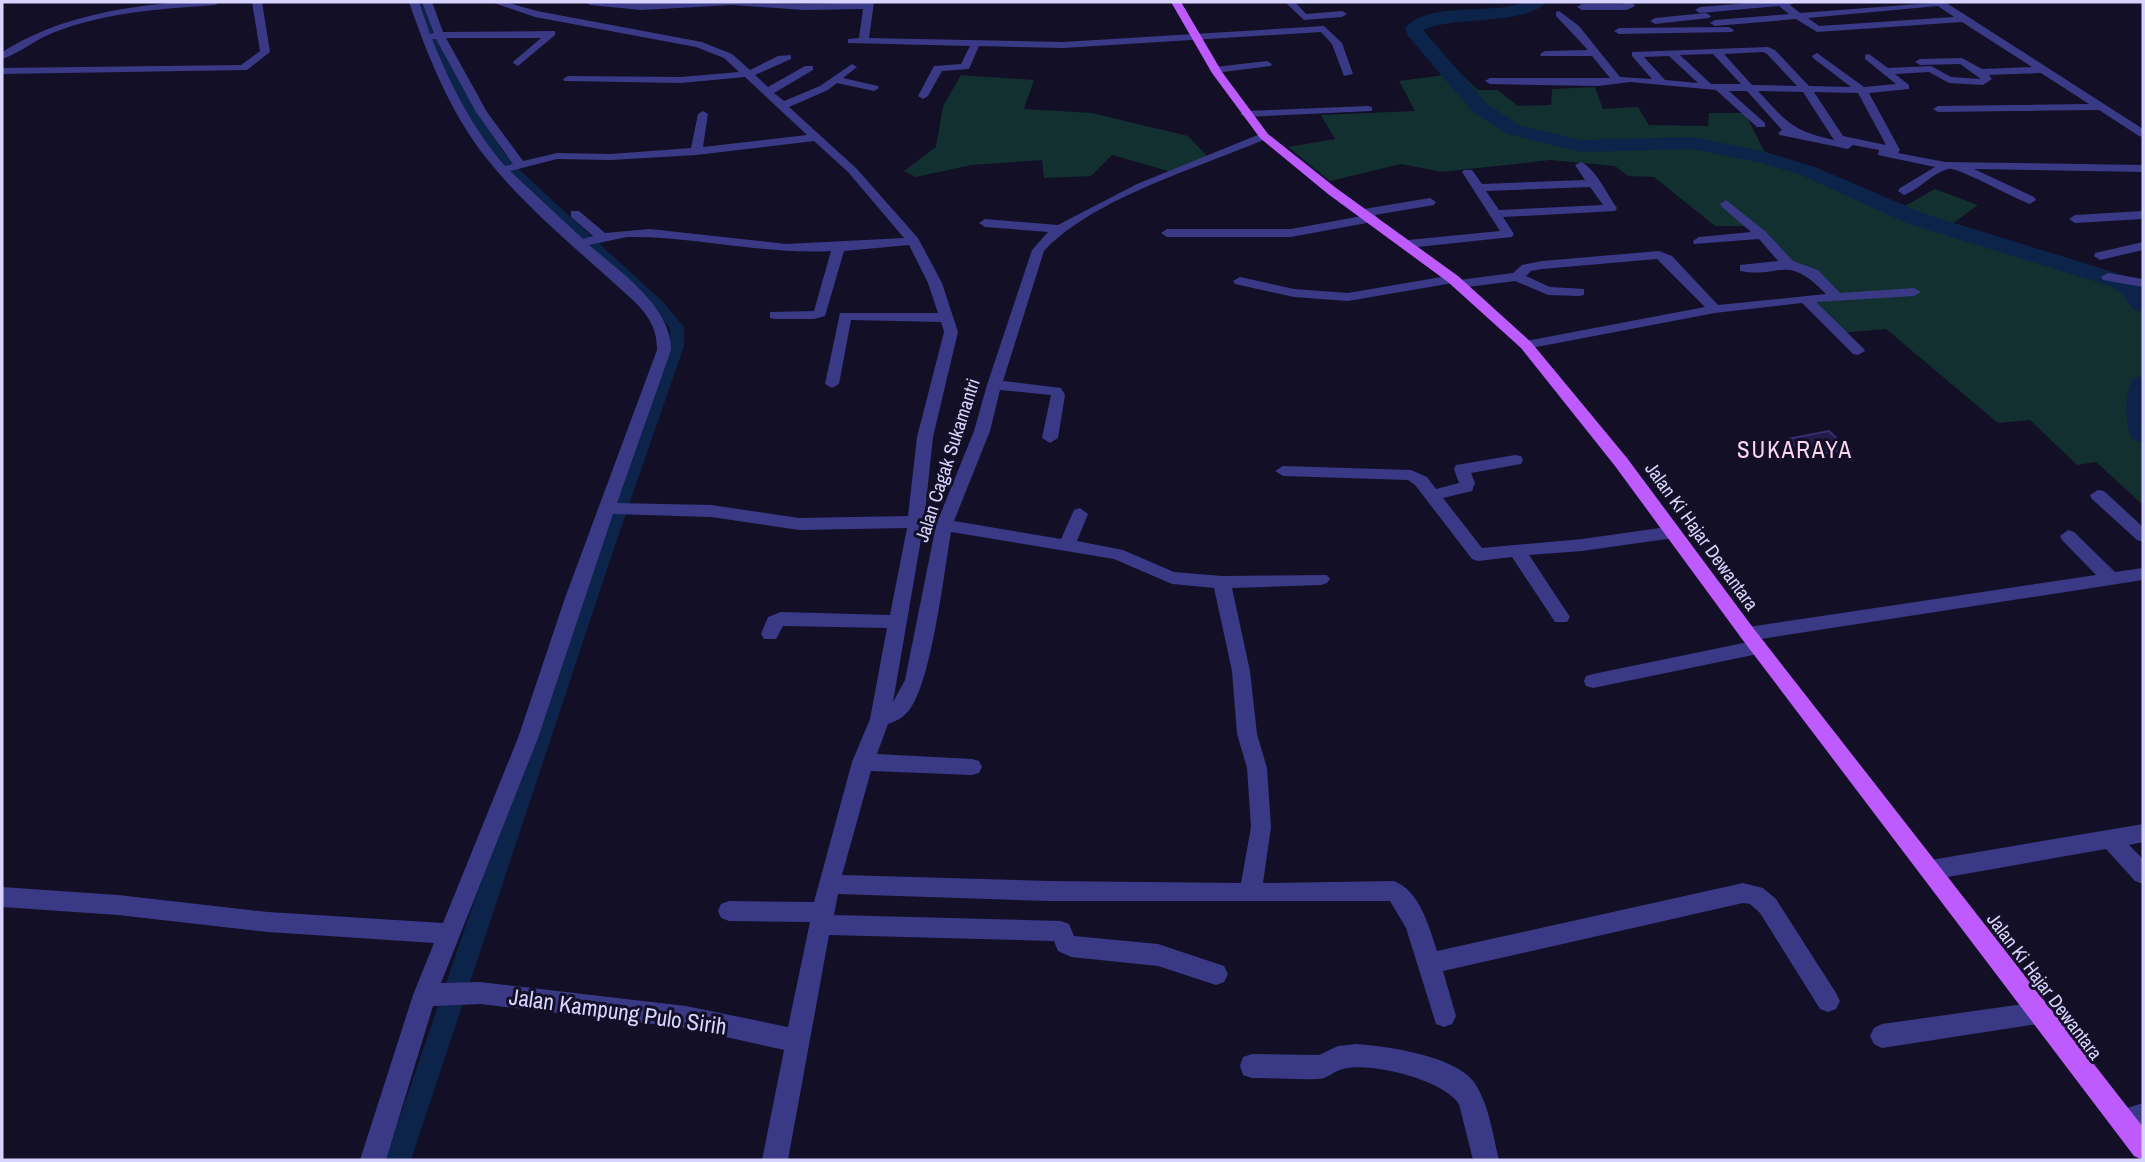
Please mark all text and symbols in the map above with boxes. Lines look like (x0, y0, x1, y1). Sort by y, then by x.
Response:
street label: Jalan Cagak Sukamantri (908, 375, 986, 545)
district label: SUKARAYA (1737, 434, 1853, 465)
street label: Jalan Ki Hajar Dewantara (1639, 457, 1765, 616)
street label: Jalan Ki Hajar Dewantara (1981, 907, 2109, 1065)
street label: Jalan Kampung Pulo Sirih (507, 980, 729, 1042)

